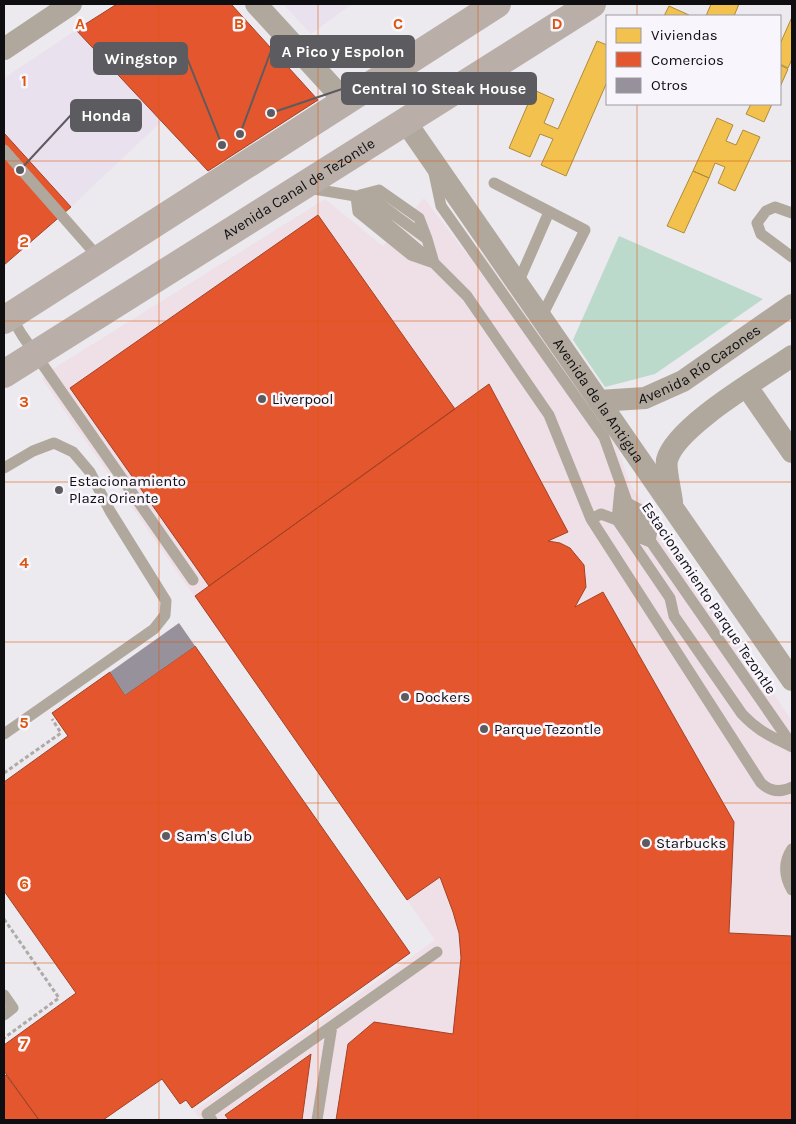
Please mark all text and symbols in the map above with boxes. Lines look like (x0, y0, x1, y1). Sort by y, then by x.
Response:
text: A (75, 14, 85, 33)
text: B (234, 14, 244, 33)
text: C (393, 14, 403, 33)
text: D (552, 14, 563, 33)
legend (606, 15, 781, 105)
text: Viviendas (651, 26, 718, 44)
callout: A Pico y Espolon (271, 36, 414, 67)
text: A Pico y Espolon (282, 42, 404, 61)
callout: Wingstop (94, 43, 187, 74)
text: Wingstop (104, 49, 178, 68)
text: Comercios (651, 51, 724, 69)
text: 1 (21, 71, 27, 90)
callout: Central 10 Steak House (342, 73, 536, 104)
text: Otros (651, 76, 688, 94)
text: Central 10 Steak House (352, 79, 526, 98)
callout: Honda (71, 100, 141, 131)
text: Honda (81, 106, 131, 125)
street label: Avenida Canal de Tezontle (219, 134, 378, 243)
text: 2 (19, 232, 29, 251)
street label: Avenida Río Cazones (638, 321, 764, 407)
street label: Avenida de la Antigua (549, 335, 648, 466)
place label: Liverpool (272, 390, 334, 408)
text: 3 (19, 392, 29, 411)
marker: Liverpool (256, 393, 268, 405)
place label: Estacionamiento Plaza Oriente (69, 472, 186, 507)
marker: Estacionamiento Plaza Oriente (53, 484, 65, 496)
street label: Estacionamiento Parque Tezontle (638, 499, 780, 697)
text: 4 (19, 553, 29, 572)
place label: Dockers (415, 688, 470, 706)
marker: Dockers (399, 691, 411, 703)
text: 5 (19, 713, 29, 732)
place label: Parque Tezontle (494, 720, 601, 738)
marker: Parque Tezontle (478, 723, 490, 735)
place label: Sam's Club (176, 827, 252, 845)
marker: Sam's Club (160, 830, 172, 842)
place label: Starbucks (656, 834, 726, 852)
marker: Starbucks (640, 837, 652, 849)
text: 6 (19, 874, 29, 893)
text: 7 (20, 1034, 28, 1053)

